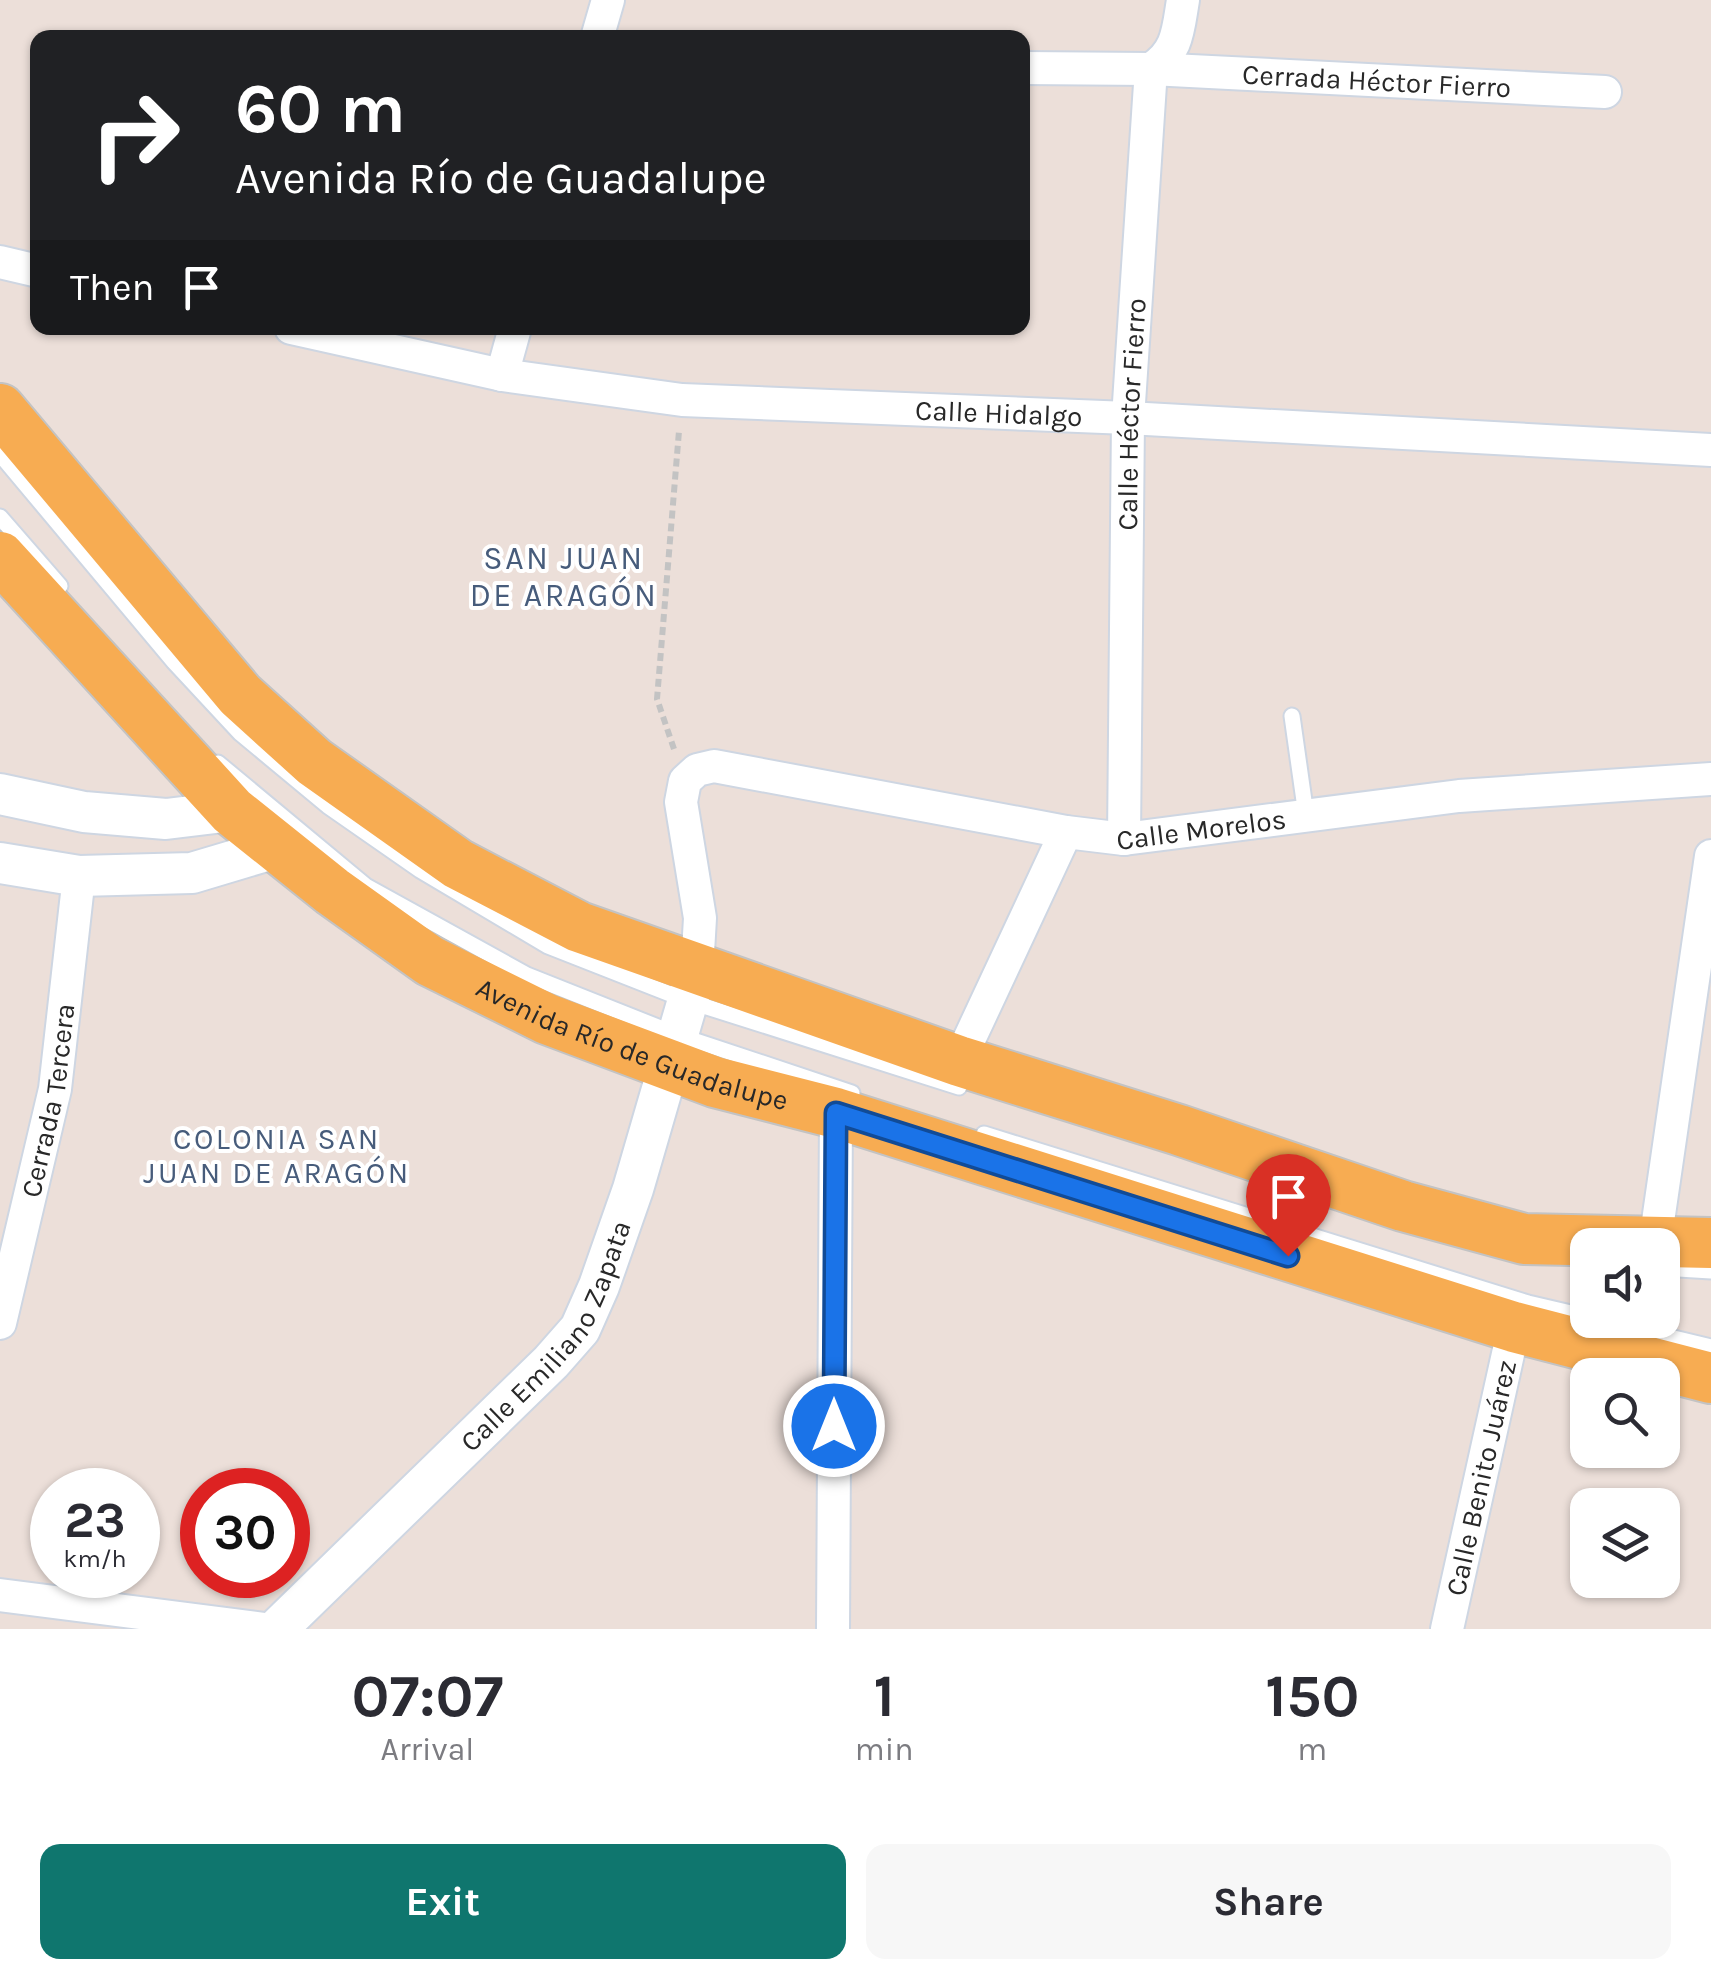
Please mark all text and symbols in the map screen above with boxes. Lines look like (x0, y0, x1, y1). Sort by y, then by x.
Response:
street label: Cerrada Héctor Fierro (1241, 57, 1512, 104)
text: 60 m (235, 68, 406, 150)
icon: right (70, 70, 200, 200)
text: Avenida Río de Guadalupe (235, 152, 767, 204)
icon: arrive (174, 260, 229, 315)
text: Then (70, 265, 154, 310)
street label: Calle Héctor Fierro (1110, 297, 1152, 530)
street label: Calle Hidalgo (915, 393, 1083, 433)
district label: SAN JUAN DE ARAGÓN (470, 540, 658, 614)
street label: Calle Morelos (1114, 802, 1288, 856)
street label: Avenida Río de Guadalupe (471, 970, 792, 1117)
street label: Cerrada Tercera (14, 1002, 81, 1201)
district label: COLONIA SAN JUAN DE ARAGÓN (143, 1121, 411, 1191)
pin (1246, 1154, 1331, 1257)
icon: arrive (1261, 1169, 1316, 1224)
street label: Calle Emiliano Zapata (453, 1216, 637, 1458)
map controls (1570, 1228, 1680, 1598)
button: sound (1570, 1228, 1680, 1338)
street label: Calle Benito Juárez (1438, 1357, 1523, 1599)
button: search (1570, 1358, 1680, 1468)
position arrow (782, 1374, 886, 1478)
speed limit sign: 30 (180, 1468, 310, 1598)
button: layers (1570, 1488, 1680, 1598)
text: 23 (64, 1491, 126, 1550)
text: km/h (63, 1544, 127, 1573)
text: 07:07 (352, 1661, 503, 1731)
text: 1 (874, 1661, 895, 1731)
text: 150 (1265, 1661, 1359, 1731)
text: Arrival (381, 1731, 474, 1768)
text: min (855, 1731, 914, 1768)
text: m (1297, 1731, 1327, 1768)
button: Exit (40, 1844, 846, 1959)
button: Share (866, 1844, 1671, 1959)

